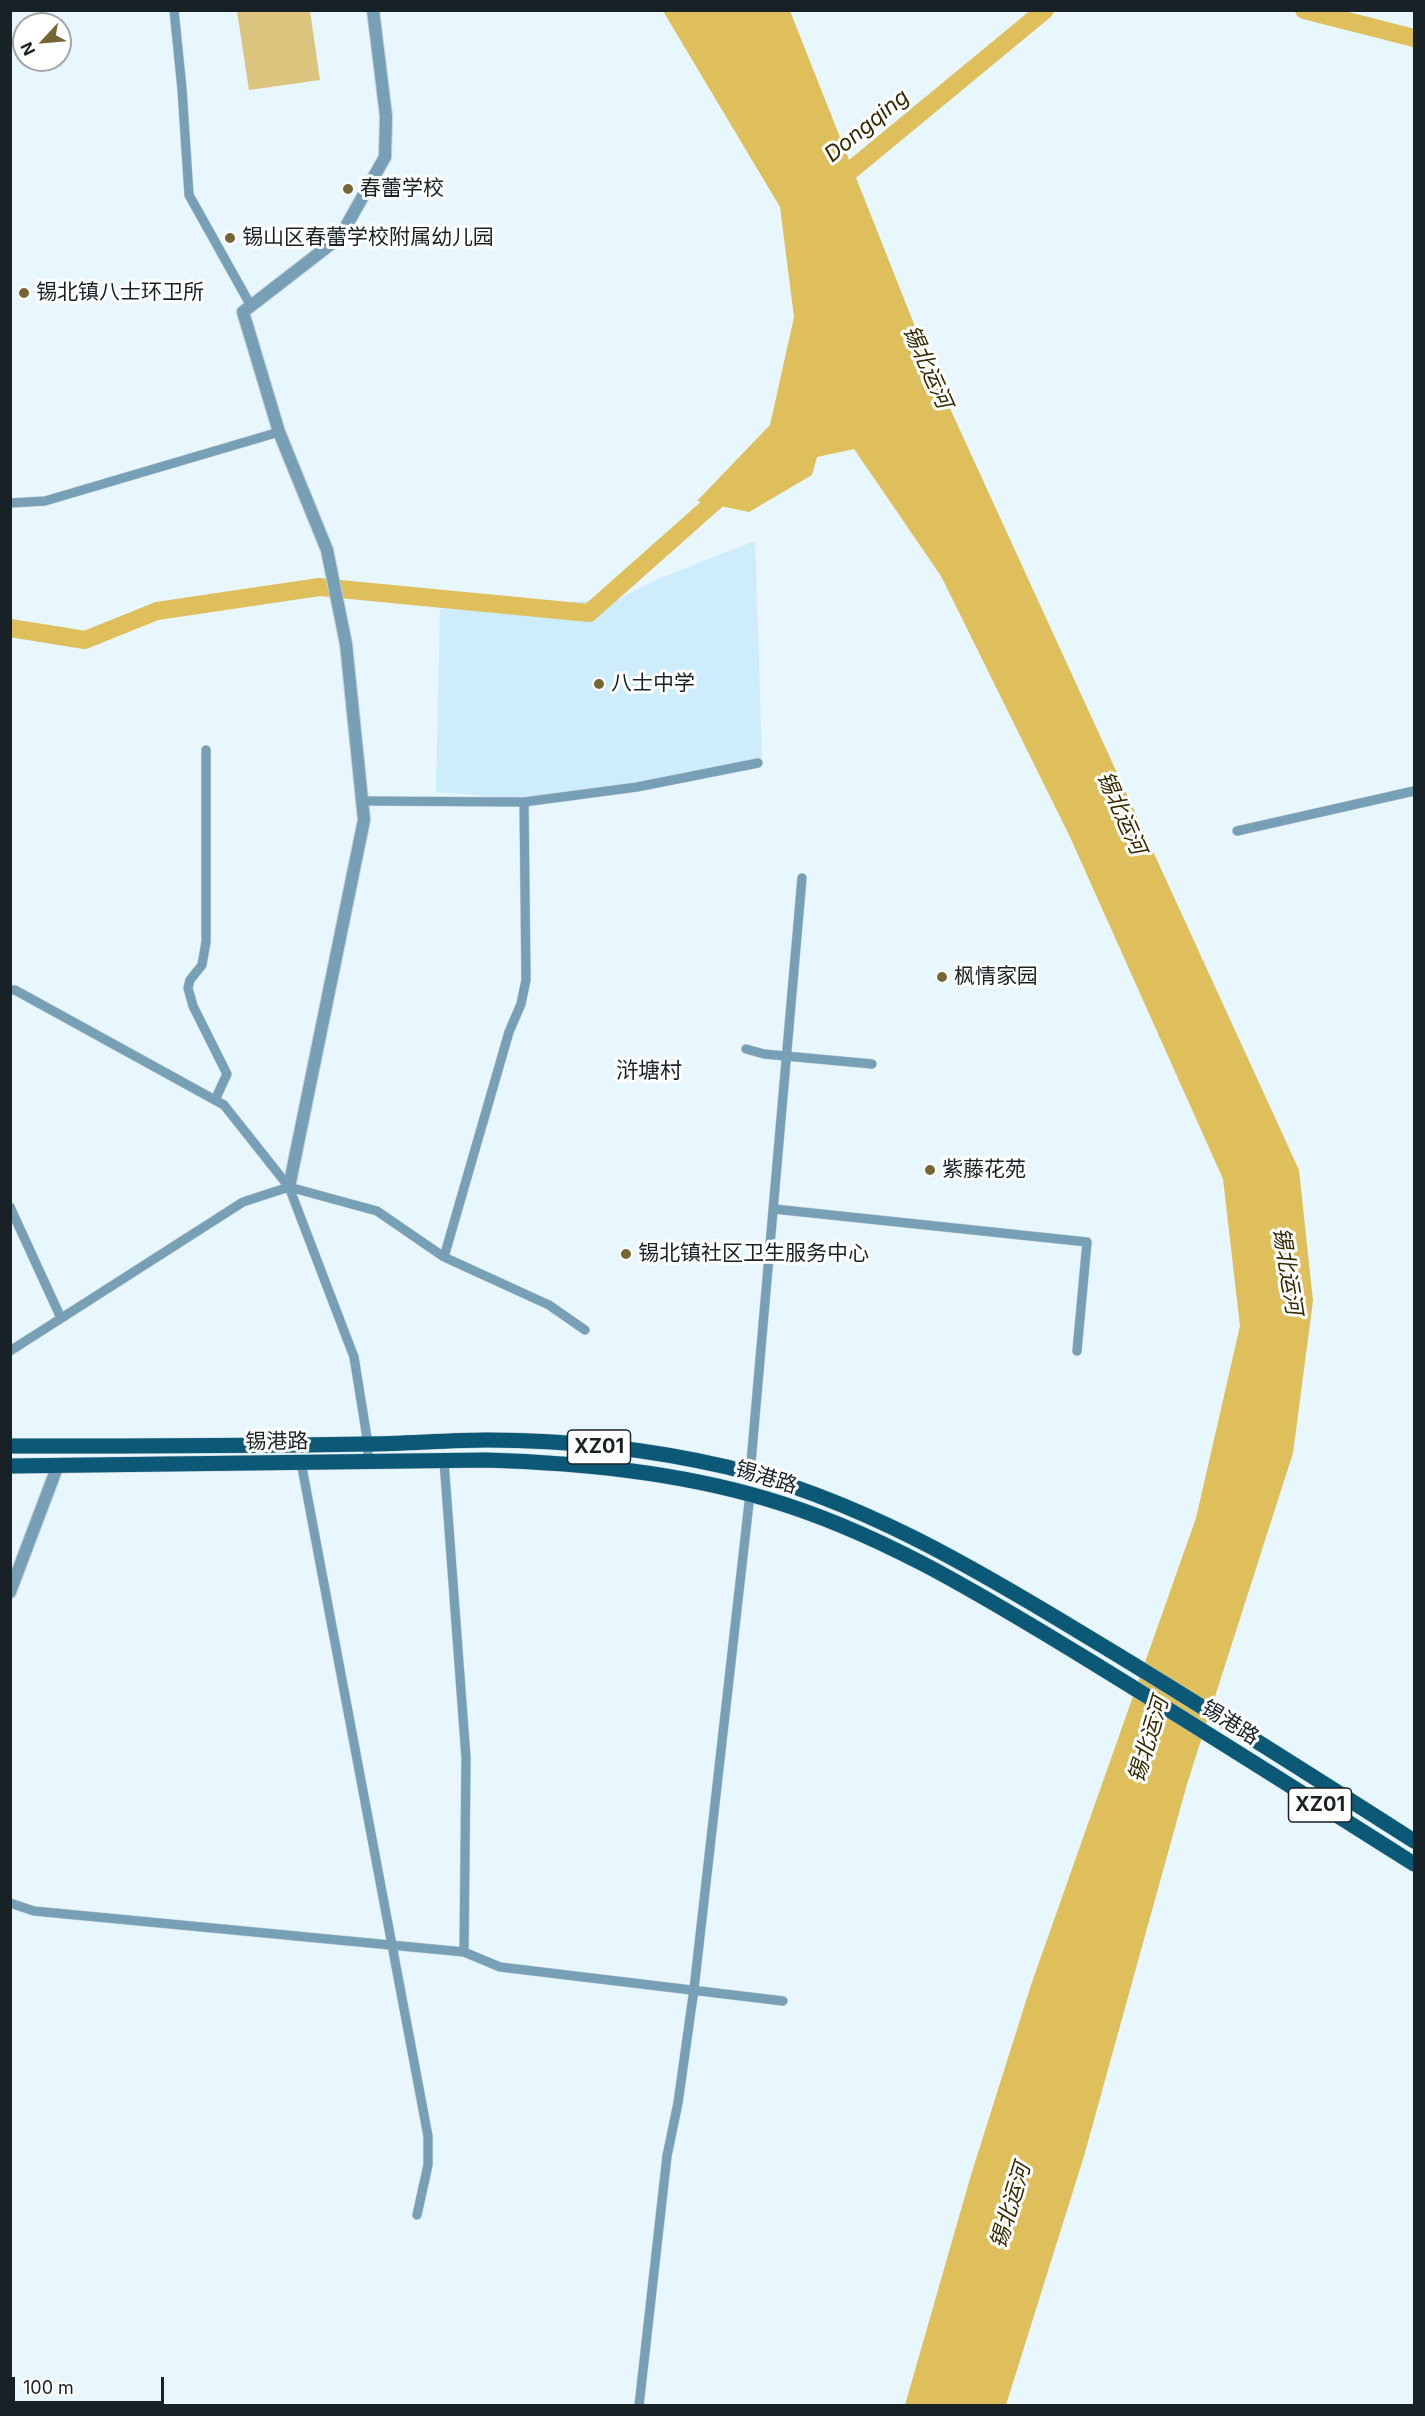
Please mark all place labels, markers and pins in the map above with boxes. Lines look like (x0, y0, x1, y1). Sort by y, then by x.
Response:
place label: 春蕾学校 (360, 176, 444, 202)
marker: 春蕾学校 (341, 182, 355, 196)
place label: 锡山区春蕾学校附属幼儿园 (242, 225, 494, 251)
marker: 锡山区春蕾学校附属幼儿园 (223, 231, 237, 245)
place label: 锡北镇八士环卫所 (36, 280, 204, 306)
marker: 锡北镇八士环卫所 (17, 286, 31, 300)
place label: 八士中学 (611, 671, 695, 697)
marker: 八士中学 (592, 677, 606, 691)
place label: 枫情家园 (954, 964, 1038, 990)
marker: 枫情家园 (935, 970, 949, 984)
place label: 紫藤花苑 (942, 1157, 1026, 1183)
marker: 紫藤花苑 (923, 1163, 937, 1177)
place label: 锡北镇社区卫生服务中心 (638, 1241, 869, 1267)
marker: 锡北镇社区卫生服务中心 (619, 1247, 633, 1261)

